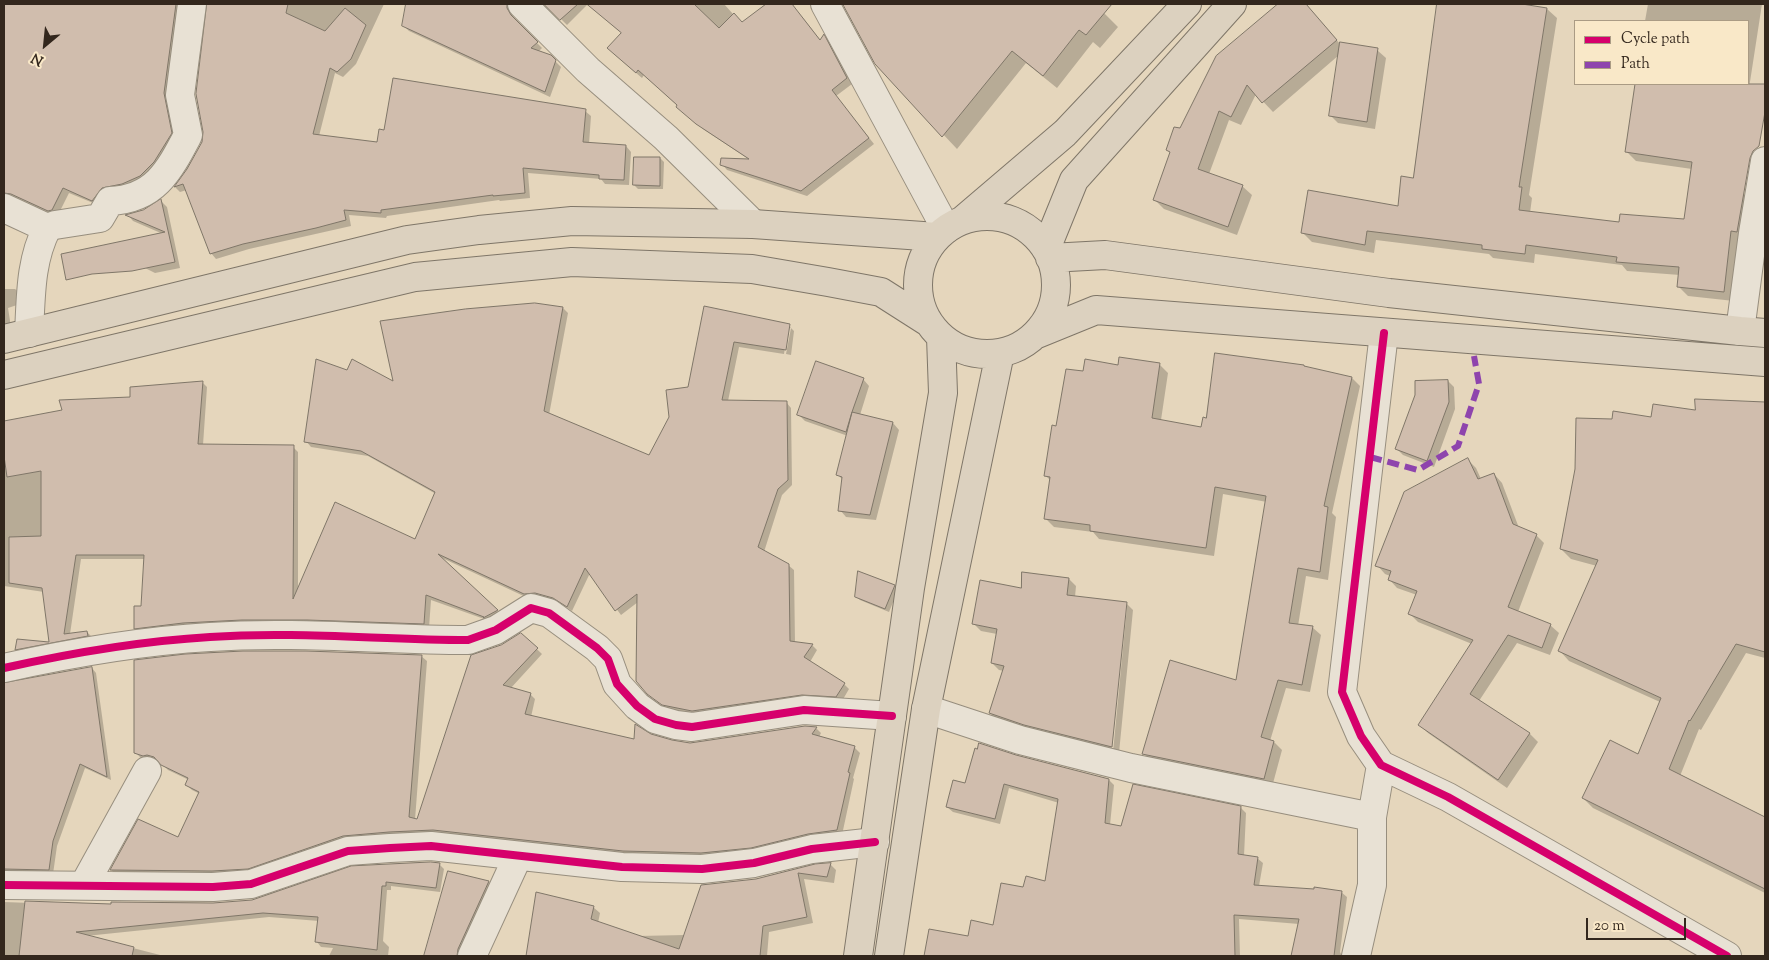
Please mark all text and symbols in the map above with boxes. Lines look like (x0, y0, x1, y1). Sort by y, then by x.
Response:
north arrow (20, 20, 70, 70)
legend (1574, 20, 1749, 85)
text: Cycle path (1621, 29, 1690, 50)
text: N (28, 47, 48, 70)
text: Path (1621, 54, 1650, 75)
scale bar (1589, 908, 1689, 940)
text: 20 m (1594, 916, 1625, 937)

